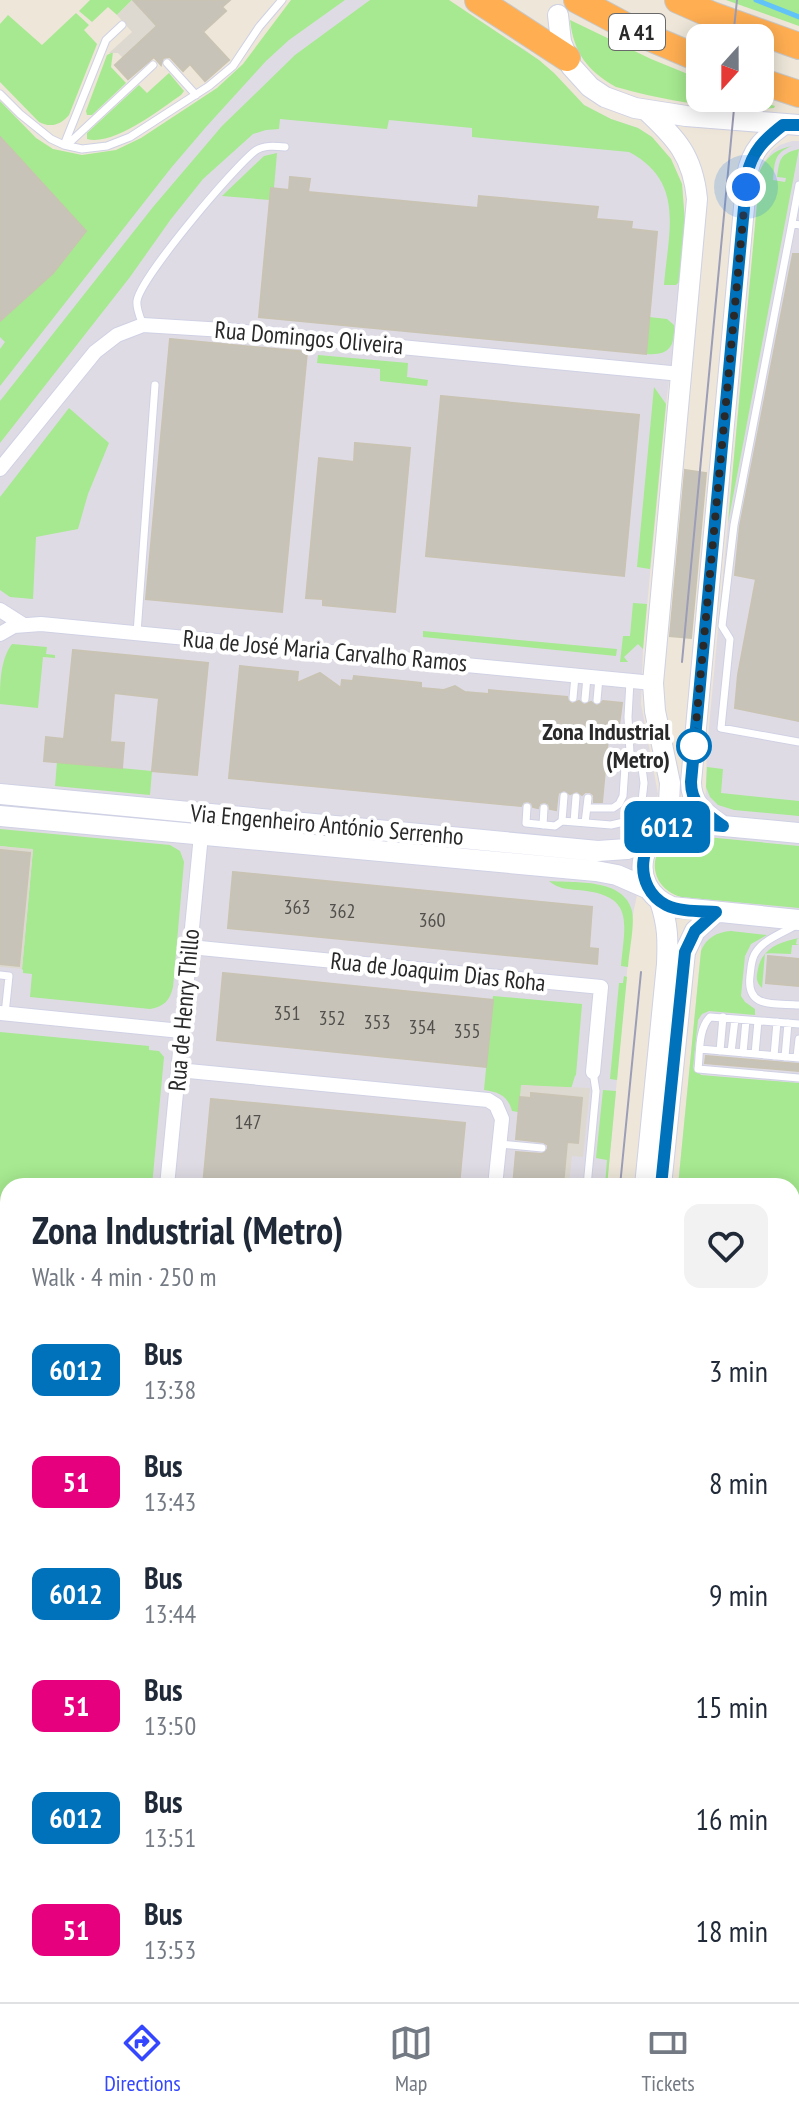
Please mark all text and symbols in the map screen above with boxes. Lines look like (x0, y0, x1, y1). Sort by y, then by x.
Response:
road number: A 41 (609, 14, 665, 50)
north arrow (686, 24, 774, 112)
map controls (686, 24, 774, 112)
your location (726, 167, 766, 207)
street label: Rua Domingos Oliveira (213, 314, 405, 361)
street label: Rua de José Maria Carvalho Ramos (182, 623, 468, 678)
place label: Zona Industrial (Metro) (542, 716, 670, 775)
marker: Zona Industrial (Metro) (677, 729, 711, 763)
street label: Via Engenheiro António Serrenho (188, 797, 465, 852)
line badge: 6012 (611, 801, 723, 853)
text: 6012 (640, 808, 694, 845)
house number: 363 (284, 894, 311, 920)
house number: 362 (329, 898, 356, 924)
house number: 360 (419, 907, 446, 933)
street label: Rua de Henry Thillo (161, 928, 206, 1092)
street label: Rua de Joaquim Dias Roha (329, 945, 547, 998)
house number: 351 (274, 1000, 301, 1026)
house number: 352 (319, 1005, 346, 1031)
house number: 353 (364, 1009, 391, 1035)
house number: 354 (409, 1014, 436, 1040)
house number: 355 (454, 1018, 481, 1044)
house number: 147 (235, 1109, 262, 1135)
button: heart (684, 1204, 768, 1288)
text: Zona Industrial (Metro) (32, 1205, 343, 1254)
text: Walk · 4 min · 250 m (32, 1260, 216, 1293)
text: Bus (144, 1334, 183, 1373)
text: 6012 (49, 1351, 103, 1388)
text: 3 min (709, 1351, 768, 1390)
text: 13:38 (144, 1373, 196, 1406)
text: Bus (144, 1446, 183, 1485)
text: 51 (63, 1463, 89, 1500)
text: 8 min (709, 1463, 768, 1502)
text: 13:43 (144, 1485, 196, 1518)
text: Bus (144, 1558, 183, 1597)
text: 6012 (49, 1575, 103, 1612)
text: 9 min (709, 1575, 768, 1614)
text: 13:44 (144, 1597, 196, 1630)
text: Bus (144, 1670, 183, 1709)
text: 51 (63, 1687, 89, 1724)
text: 15 min (695, 1687, 768, 1726)
text: 13:50 (144, 1709, 196, 1742)
text: Bus (144, 1782, 183, 1821)
text: 6012 (49, 1799, 103, 1836)
text: 16 min (695, 1799, 768, 1838)
text: 13:51 (144, 1821, 196, 1854)
text: Bus (144, 1894, 183, 1933)
text: 51 (63, 1911, 89, 1948)
text: 18 min (695, 1911, 768, 1950)
text: 13:53 (144, 1933, 196, 1966)
tab: Directions (104, 2021, 181, 2097)
tab: Map (389, 2021, 433, 2097)
tab: Tickets (641, 2021, 695, 2097)

